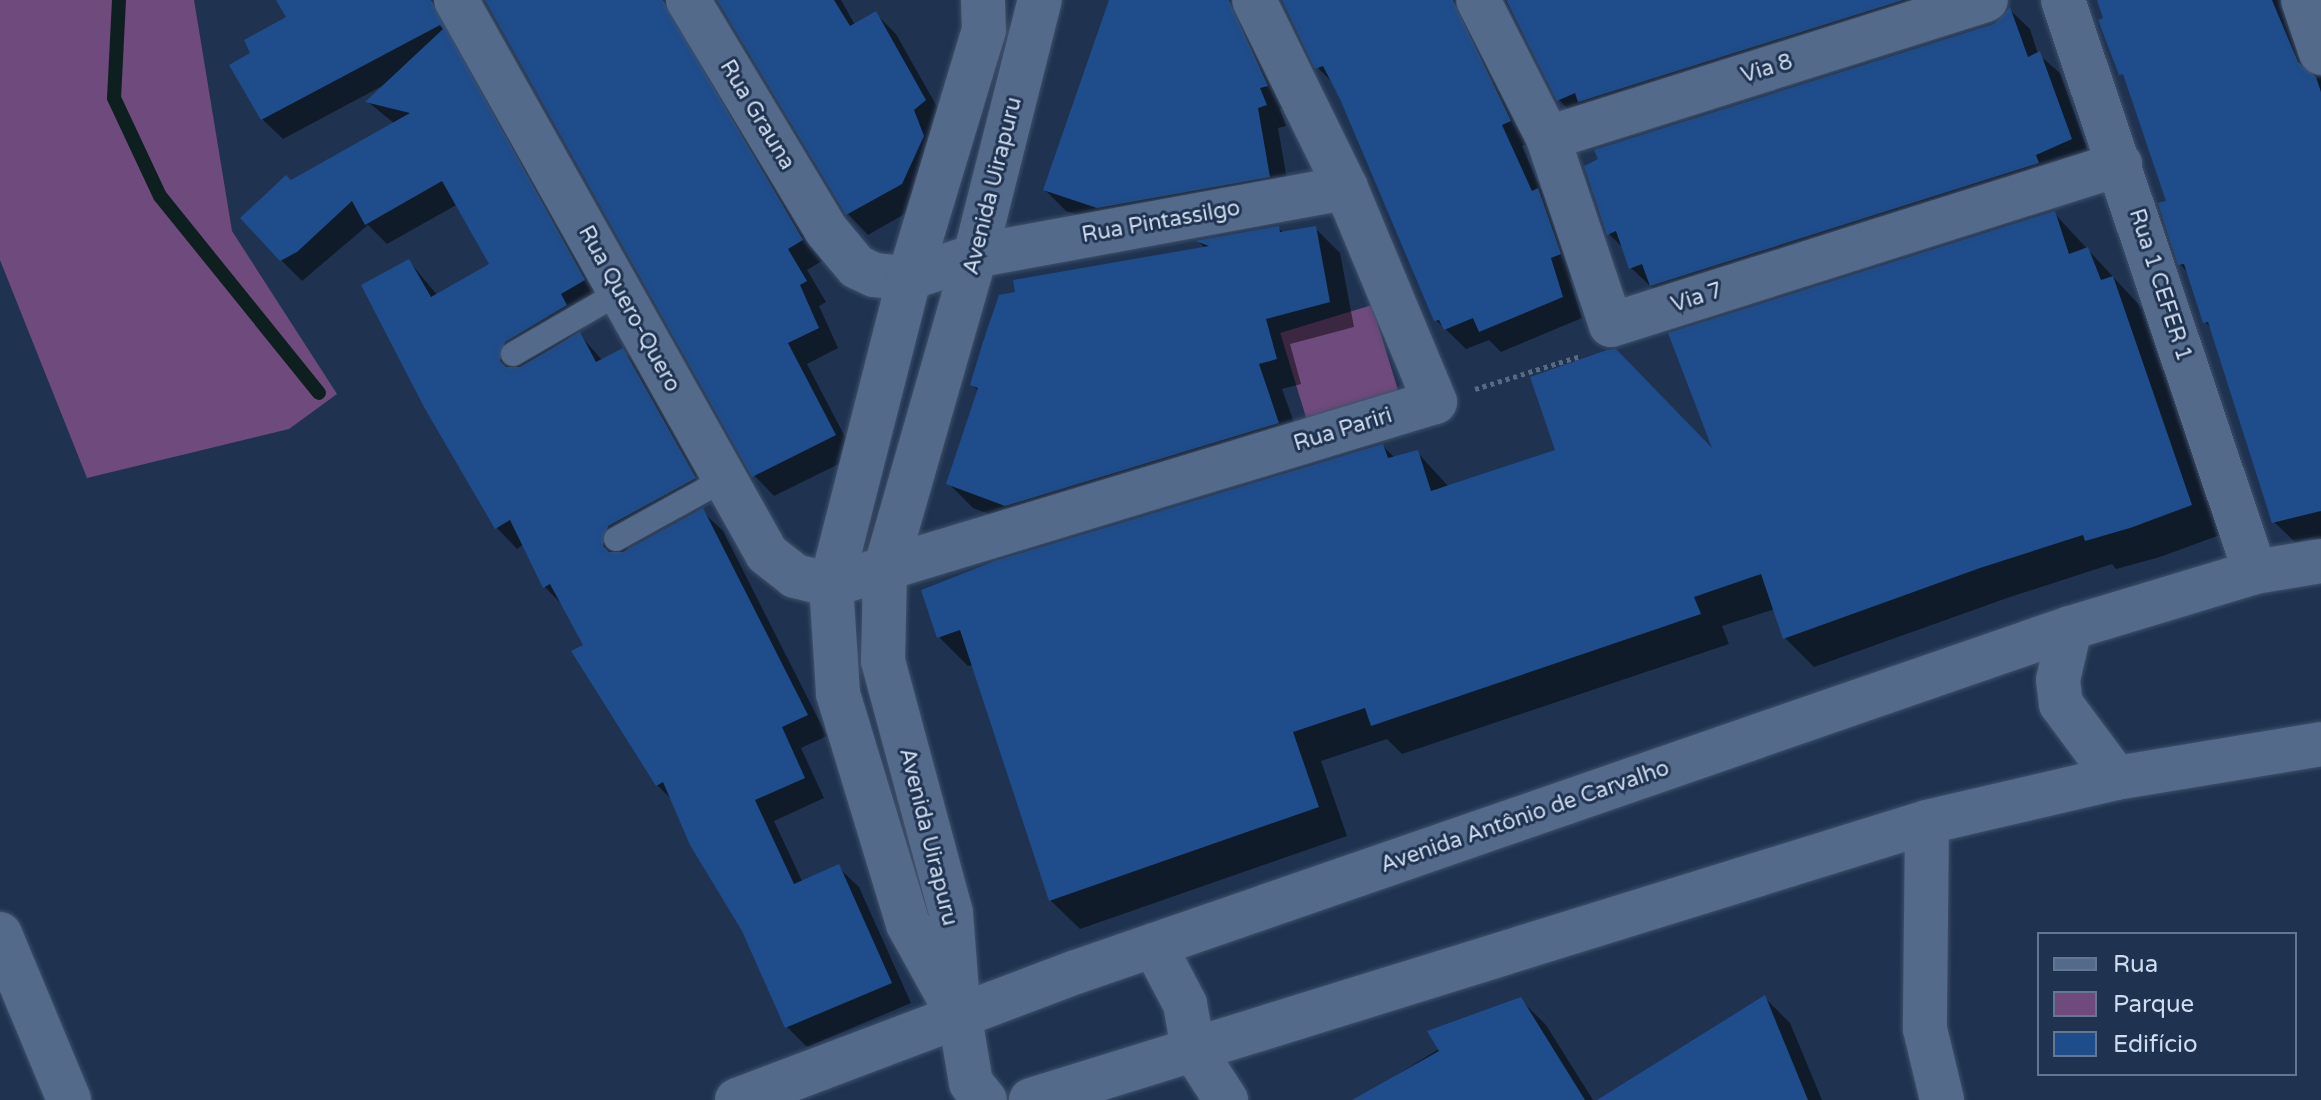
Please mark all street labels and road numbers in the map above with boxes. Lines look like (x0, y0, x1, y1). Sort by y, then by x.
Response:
street label: Via 8 (1738, 49, 1796, 89)
street label: Rua Grauna (714, 55, 800, 175)
street label: Avenida Uirapuru (958, 94, 1028, 278)
street label: Rua Pintassilgo (1080, 195, 1242, 249)
street label: Rua 1 CEFER 1 (2123, 205, 2197, 365)
street label: Rua Quero-Quero (572, 221, 686, 397)
street label: Via 7 (1668, 277, 1726, 319)
street label: Rua Pariri (1291, 403, 1395, 457)
street label: Avenida Uirapuru (893, 745, 963, 929)
street label: Avenida Antônio de Carvalho (1377, 755, 1673, 879)

